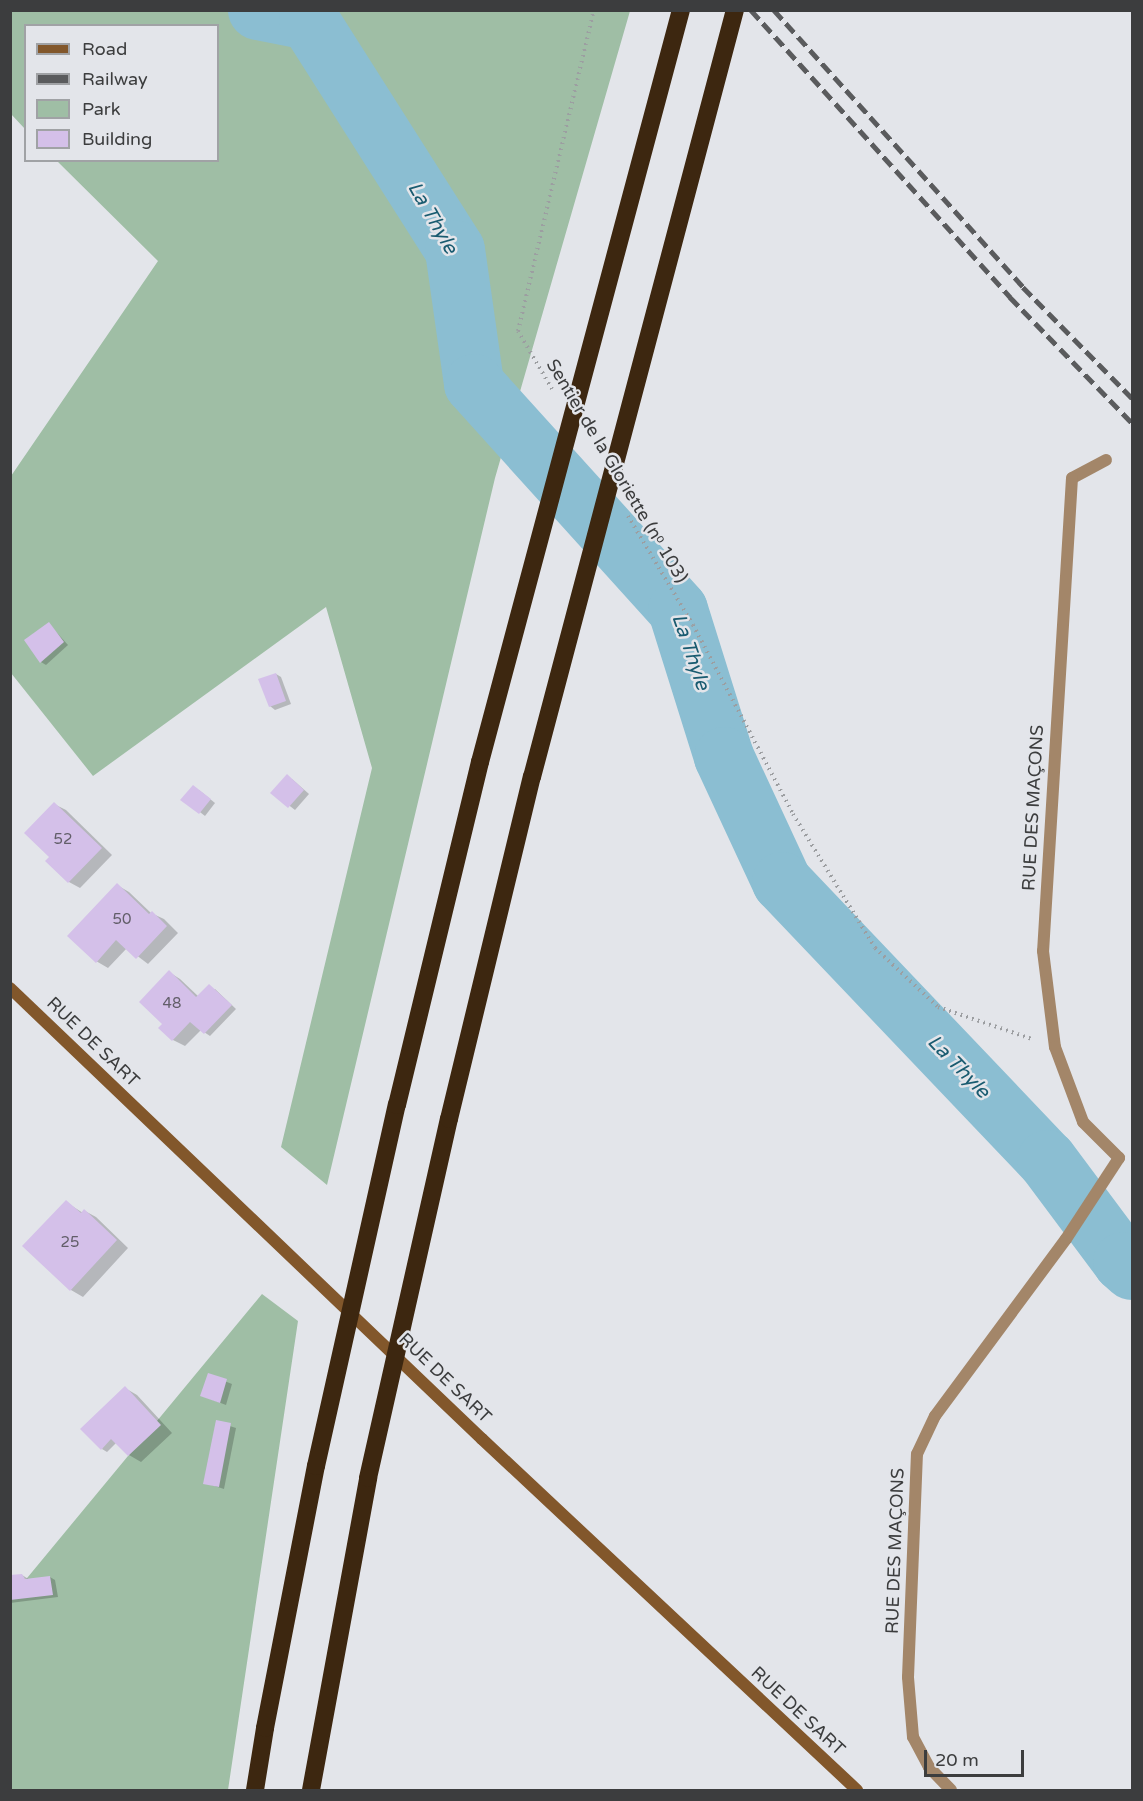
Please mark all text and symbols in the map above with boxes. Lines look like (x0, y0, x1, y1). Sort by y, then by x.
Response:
legend (24, 24, 219, 162)
text: Road (82, 38, 127, 60)
text: Railway (82, 68, 148, 90)
text: Park (82, 98, 120, 120)
text: Building (82, 128, 152, 150)
water label: La Thyle (402, 178, 462, 258)
street label: Sentier de la Gloriette (nᵒ 103) (542, 355, 692, 587)
water label: La Thyle (666, 611, 714, 693)
street label: RUE DES MAÇONS (1018, 724, 1048, 892)
house number: 52 (54, 831, 72, 849)
house number: 50 (113, 911, 131, 929)
street label: RUE DE SART (42, 992, 144, 1092)
house number: 48 (163, 995, 181, 1013)
water label: La Thyle (922, 1030, 994, 1104)
house number: 25 (61, 1234, 79, 1252)
street label: RUE DE SART (394, 1328, 496, 1428)
street label: RUE DES MAÇONS (881, 1468, 909, 1634)
street label: RUE DE SART (747, 1662, 849, 1760)
scale bar (927, 1738, 1028, 1776)
text: 20 m (935, 1749, 979, 1771)

